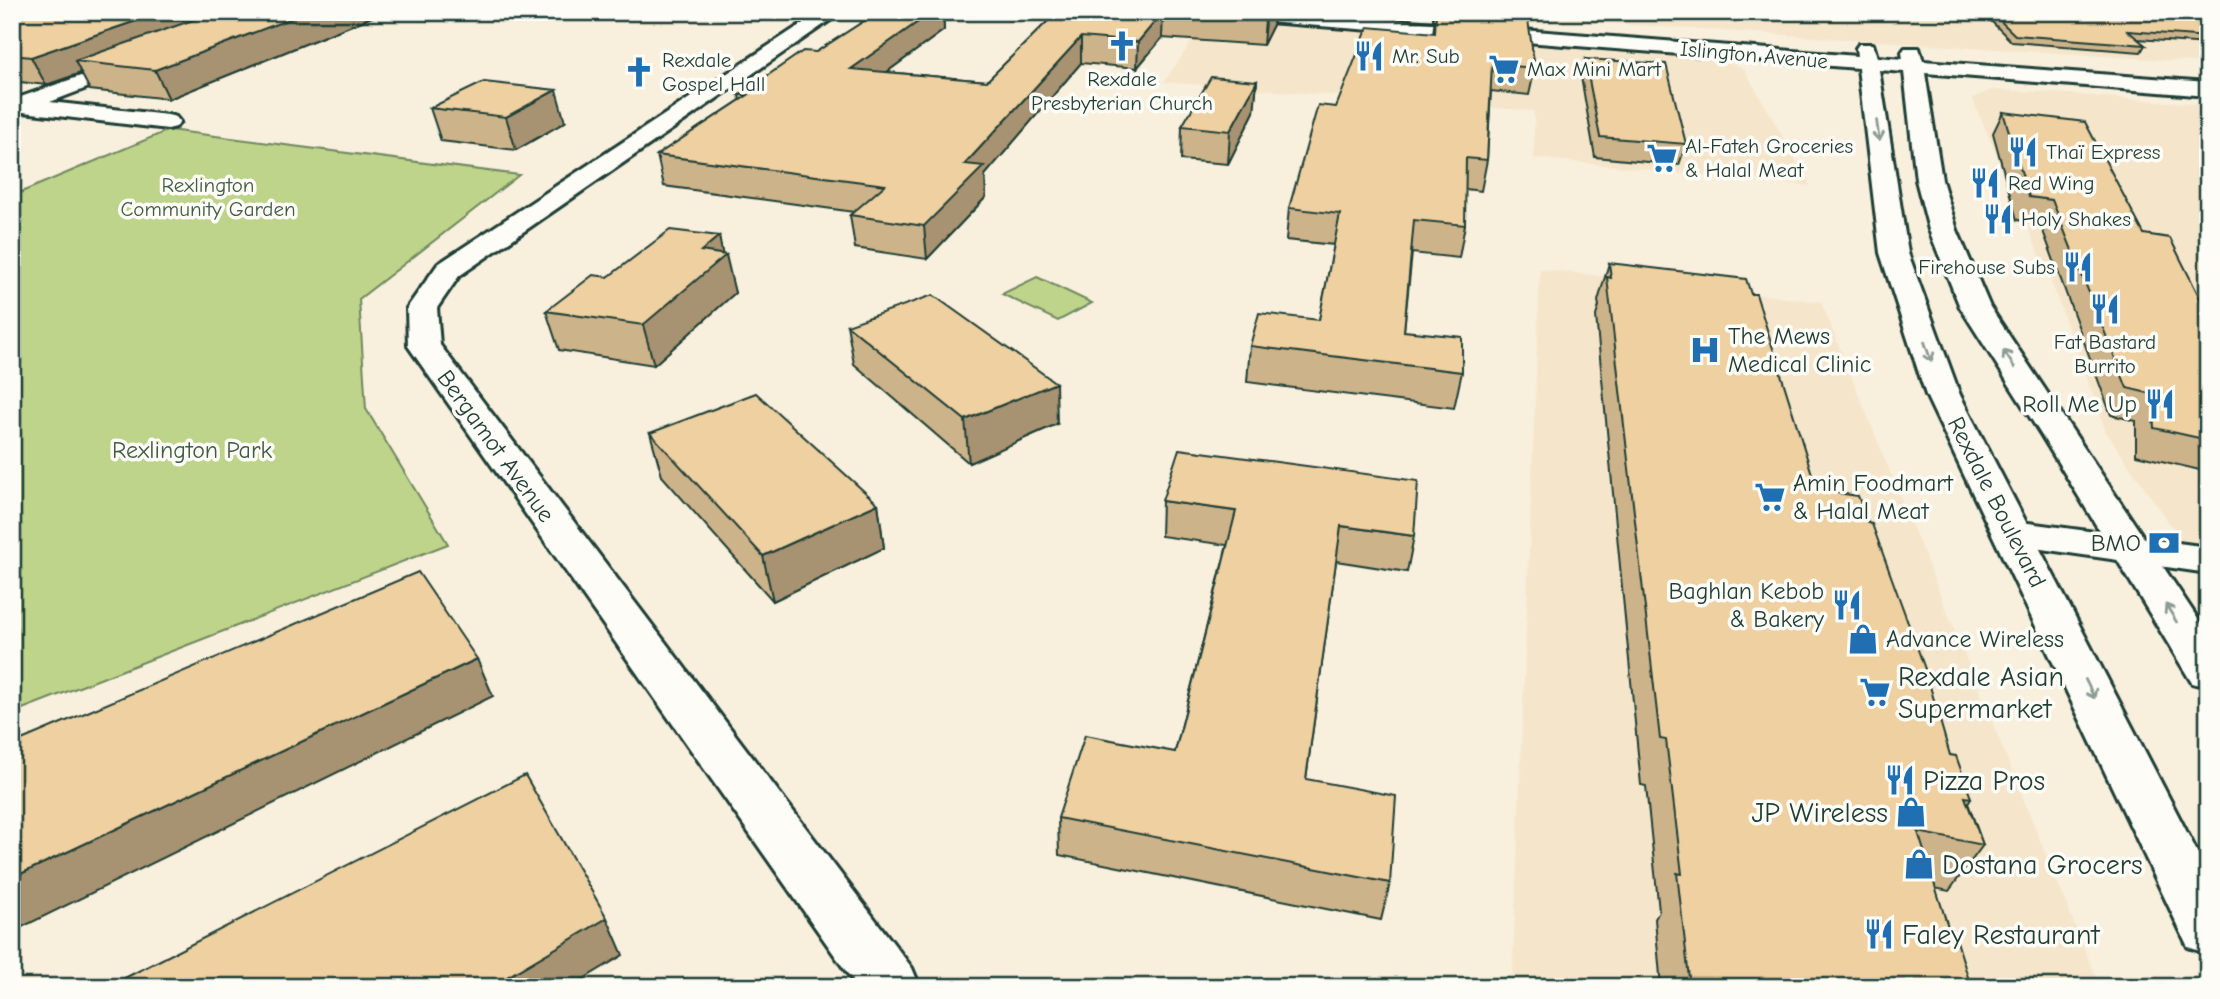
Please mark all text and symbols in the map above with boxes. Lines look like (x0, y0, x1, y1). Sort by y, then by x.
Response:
church icon: Rexdale Presbyterian Church (1105, 29, 1139, 63)
street label: Islington Avenue (1679, 37, 1829, 73)
restaurant icon: Mr. Sub (1352, 39, 1386, 73)
place label: Mr. Sub (1392, 44, 1460, 68)
place label: Rexdale Gospel Hall (662, 48, 765, 96)
supermarket icon: Max Mini Mart (1487, 52, 1521, 86)
church icon: Rexdale Gospel Hall (622, 55, 656, 89)
place label: Max Mini Mart (1527, 57, 1662, 81)
place label: Rexdale Presbyterian Church (1031, 67, 1213, 115)
one-way arrow (1871, 119, 1884, 142)
place label: Al-Fateh Groceries & Halal Meat (1685, 134, 1853, 182)
restaurant icon: Thaï Express (2006, 135, 2040, 169)
place label: Thaï Express (2046, 140, 2161, 164)
supermarket icon: Al-Fateh Groceries & Halal Meat (1645, 141, 1679, 175)
restaurant icon: Red Wing (1968, 166, 2002, 200)
place label: Red Wing (2008, 171, 2095, 195)
park label: Rexlington Community Garden (120, 173, 296, 221)
restaurant icon: Holy Shakes (1981, 202, 2015, 236)
place label: Holy Shakes (2021, 207, 2131, 231)
restaurant icon: Firehouse Subs (2061, 250, 2095, 284)
place label: Firehouse Subs (1918, 255, 2055, 279)
restaurant icon: Fat Bastard Burrito (2088, 292, 2122, 326)
place label: The Mews Medical Clinic (1728, 322, 1871, 378)
place label: Fat Bastard Burrito (2054, 330, 2156, 378)
hospital icon: The Mews Medical Clinic (1688, 333, 1722, 367)
one-way arrow (1923, 340, 1935, 362)
one-way arrow (2002, 350, 2016, 370)
street label: Bergamot Avenue (431, 365, 561, 527)
restaurant icon: Roll Me Up (2143, 387, 2177, 421)
place label: Roll Me Up (2022, 390, 2137, 418)
street label: Rexdale Boulevard (1942, 412, 2052, 592)
park label: Rexlington Park (112, 436, 272, 464)
place label: Amin Foodmart & Halal Meat (1793, 469, 1954, 525)
supermarket icon: Amin Foodmart & Halal Meat (1753, 480, 1787, 514)
bank icon: BMO (2147, 526, 2181, 560)
place label: BMO (2091, 529, 2141, 557)
place label: Baghlan Kebob & Bakery (1668, 577, 1824, 633)
restaurant icon: Baghlan Kebob & Bakery (1830, 588, 1864, 622)
one-way arrow (2164, 604, 2178, 624)
shop icon: Advance Wireless (1846, 622, 1880, 656)
place label: Advance Wireless (1886, 625, 2064, 653)
place label: Rexdale Asian Supermarket (1898, 661, 2064, 725)
supermarket icon: Rexdale Asian Supermarket (1858, 675, 1892, 709)
one-way arrow (2083, 678, 2097, 699)
restaurant icon: Pizza Pros (1883, 763, 1917, 797)
place label: Pizza Pros (1923, 765, 2045, 797)
shop icon: JP Wireless (1894, 795, 1928, 829)
place label: JP Wireless (1751, 797, 1888, 829)
shop icon: Dostana Grocers (1902, 847, 1936, 881)
place label: Dostana Grocers (1942, 849, 2143, 881)
restaurant icon: Faley Restaurant (1862, 917, 1896, 951)
place label: Faley Restaurant (1902, 919, 2101, 951)

